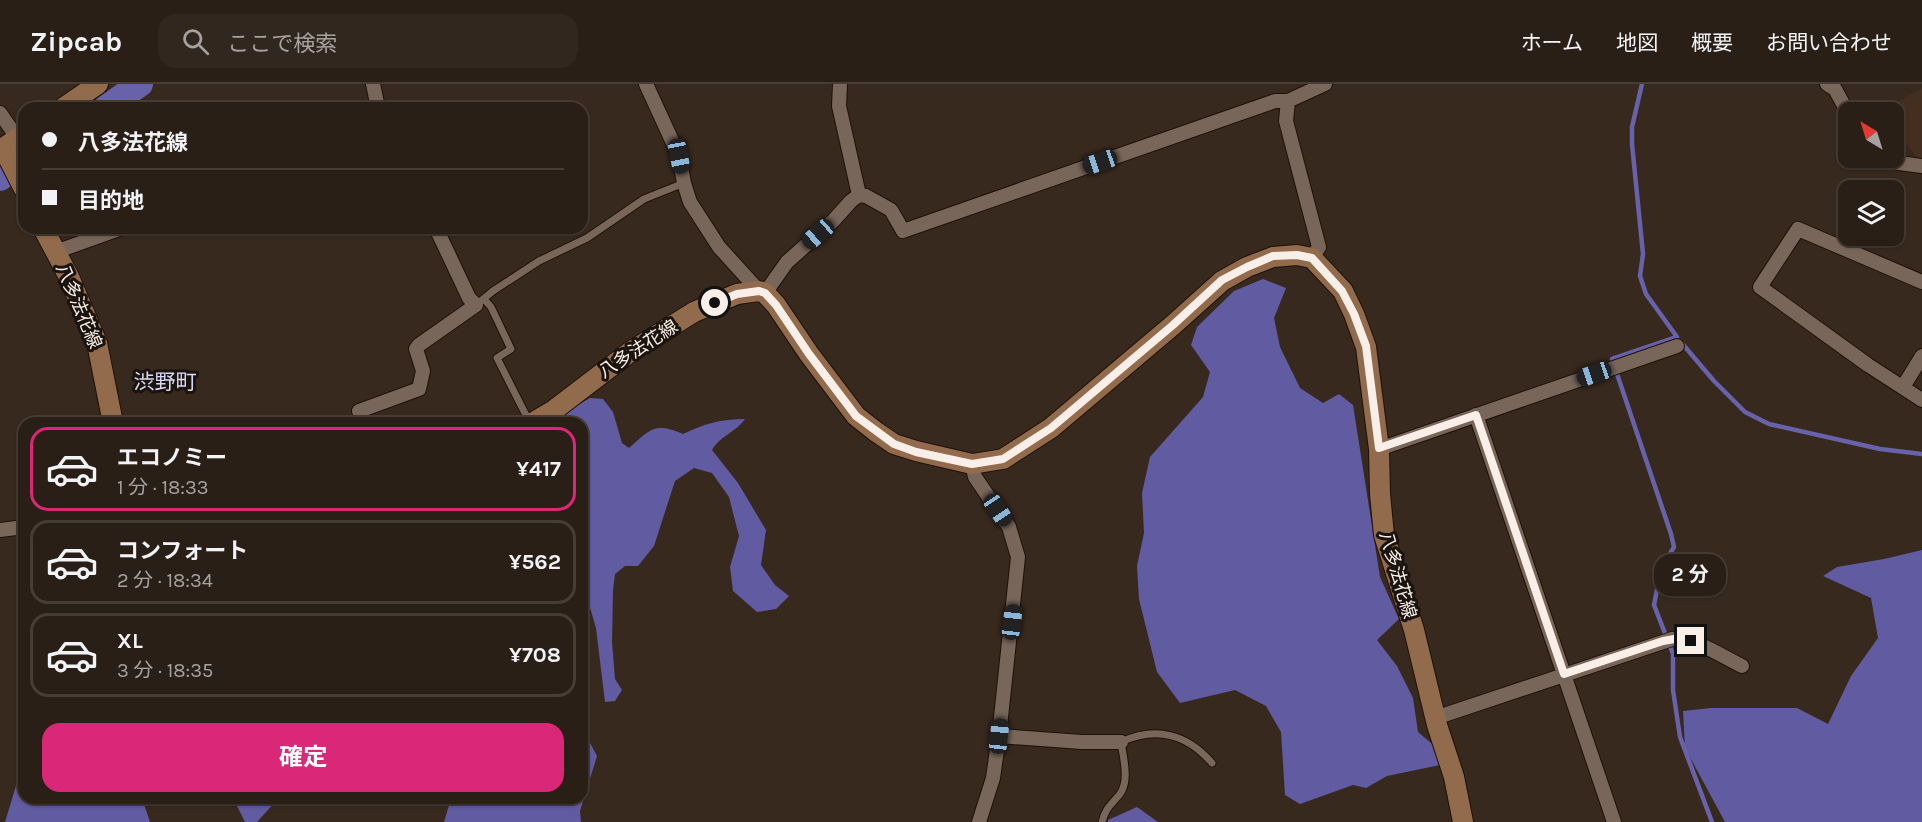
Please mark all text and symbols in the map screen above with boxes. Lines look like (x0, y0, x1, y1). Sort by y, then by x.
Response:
search box (158, 14, 578, 68)
text: Zipcab (30, 25, 122, 58)
icon: search (179, 25, 212, 58)
text: ここで検索 (227, 31, 337, 57)
text: ホーム (1521, 31, 1583, 55)
text: 地図 (1616, 31, 1658, 55)
text: 概要 (1691, 31, 1733, 55)
text: お問い合わせ (1766, 31, 1892, 55)
north arrow (1838, 102, 1904, 168)
map controls (1838, 102, 1904, 246)
text: 八多法花線 (78, 130, 188, 156)
car (667, 137, 691, 175)
car (1080, 148, 1120, 176)
button: layers (1838, 180, 1904, 246)
text: 目的地 (78, 188, 144, 214)
car (799, 215, 837, 253)
street label: 八多法花線 (51, 260, 107, 352)
route start (701, 289, 728, 316)
street label: 八多法花線 (594, 315, 682, 383)
car (1574, 360, 1614, 388)
district label: 渋野町 (134, 370, 197, 394)
icon: car (45, 442, 99, 496)
text: エコノミー (117, 445, 227, 471)
text: ¥417 (516, 456, 561, 482)
text: 1 分 · 18:33 (117, 476, 209, 499)
car (980, 490, 1016, 530)
street label: 八多法花線 (1375, 529, 1421, 621)
icon: car (45, 535, 99, 589)
text: コンフォート (117, 538, 248, 564)
text: ¥562 (509, 549, 561, 575)
callout: 2 分 (1655, 554, 1727, 596)
text: 2 分 (1671, 563, 1709, 586)
text: 2 分 · 18:34 (117, 569, 213, 592)
car (1001, 603, 1023, 641)
route end (1677, 627, 1704, 654)
icon: car (45, 628, 99, 682)
text: XL (117, 628, 143, 654)
text: ¥708 (509, 642, 561, 668)
text: 3 分 · 18:35 (117, 659, 213, 682)
car (988, 717, 1010, 755)
button: 確定 (42, 723, 564, 792)

